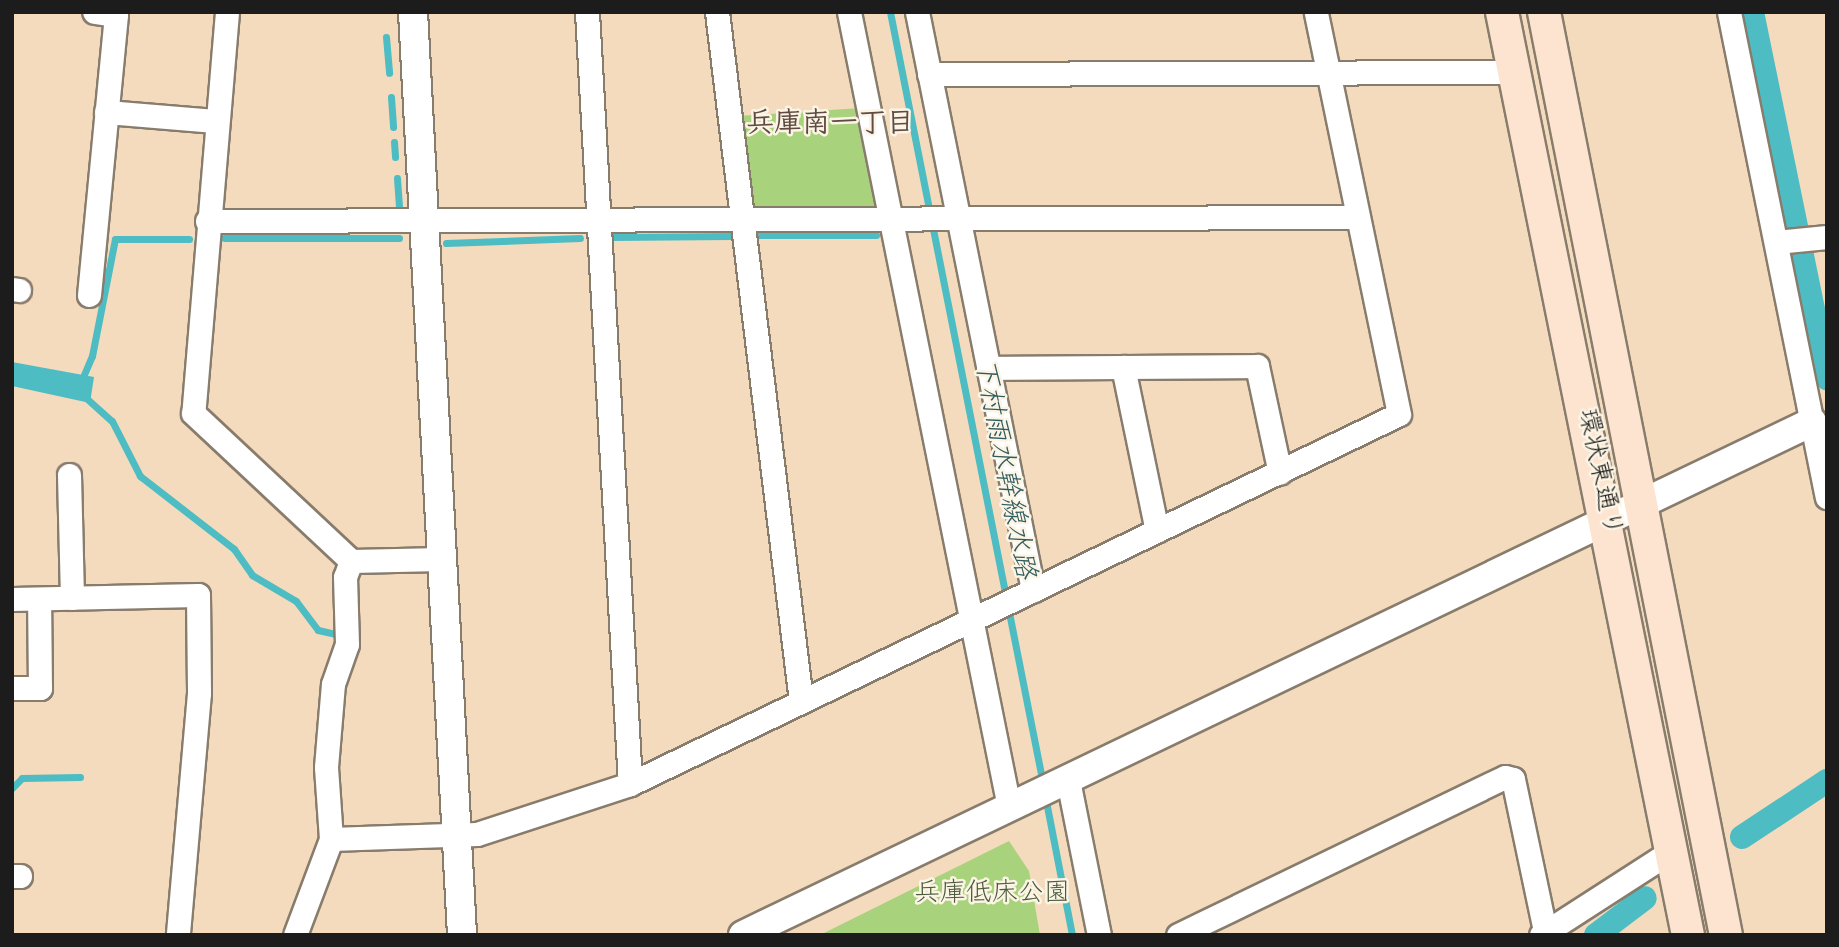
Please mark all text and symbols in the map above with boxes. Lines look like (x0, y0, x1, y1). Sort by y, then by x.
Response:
district label: 兵庫南一丁目 (746, 109, 914, 143)
water label: 下村雨水幹線水路 (964, 356, 1040, 582)
street label: 環状東通り (1569, 406, 1627, 540)
park label: 兵庫低床公園 (914, 879, 1070, 911)

